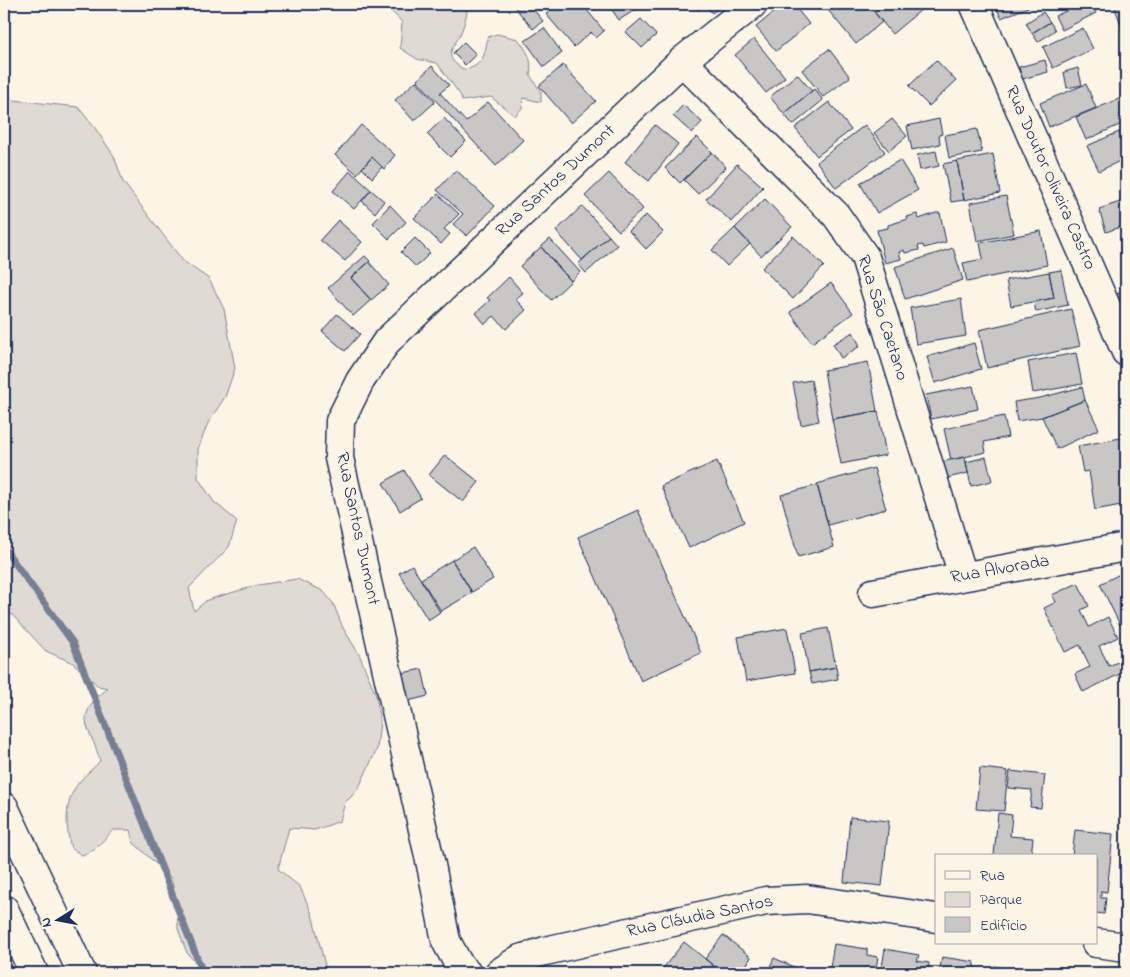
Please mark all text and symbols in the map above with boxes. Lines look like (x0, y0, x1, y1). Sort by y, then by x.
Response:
street label: Rua Doutor Oliveira Castro (998, 82, 1102, 274)
street label: Rua Santos Dumont (490, 119, 622, 243)
street label: Rua São Caetano (849, 252, 915, 384)
street label: Rua Santos Dumont (328, 450, 386, 608)
street label: Rua Alvorada (949, 549, 1051, 591)
legend (935, 854, 1098, 944)
text: Rua (980, 865, 1005, 887)
street label: Rua Cláudia Santos (624, 889, 776, 945)
text: Parque (980, 889, 1022, 911)
north arrow (32, 894, 82, 944)
text: Edifício (980, 915, 1027, 937)
text: N (36, 916, 58, 929)

